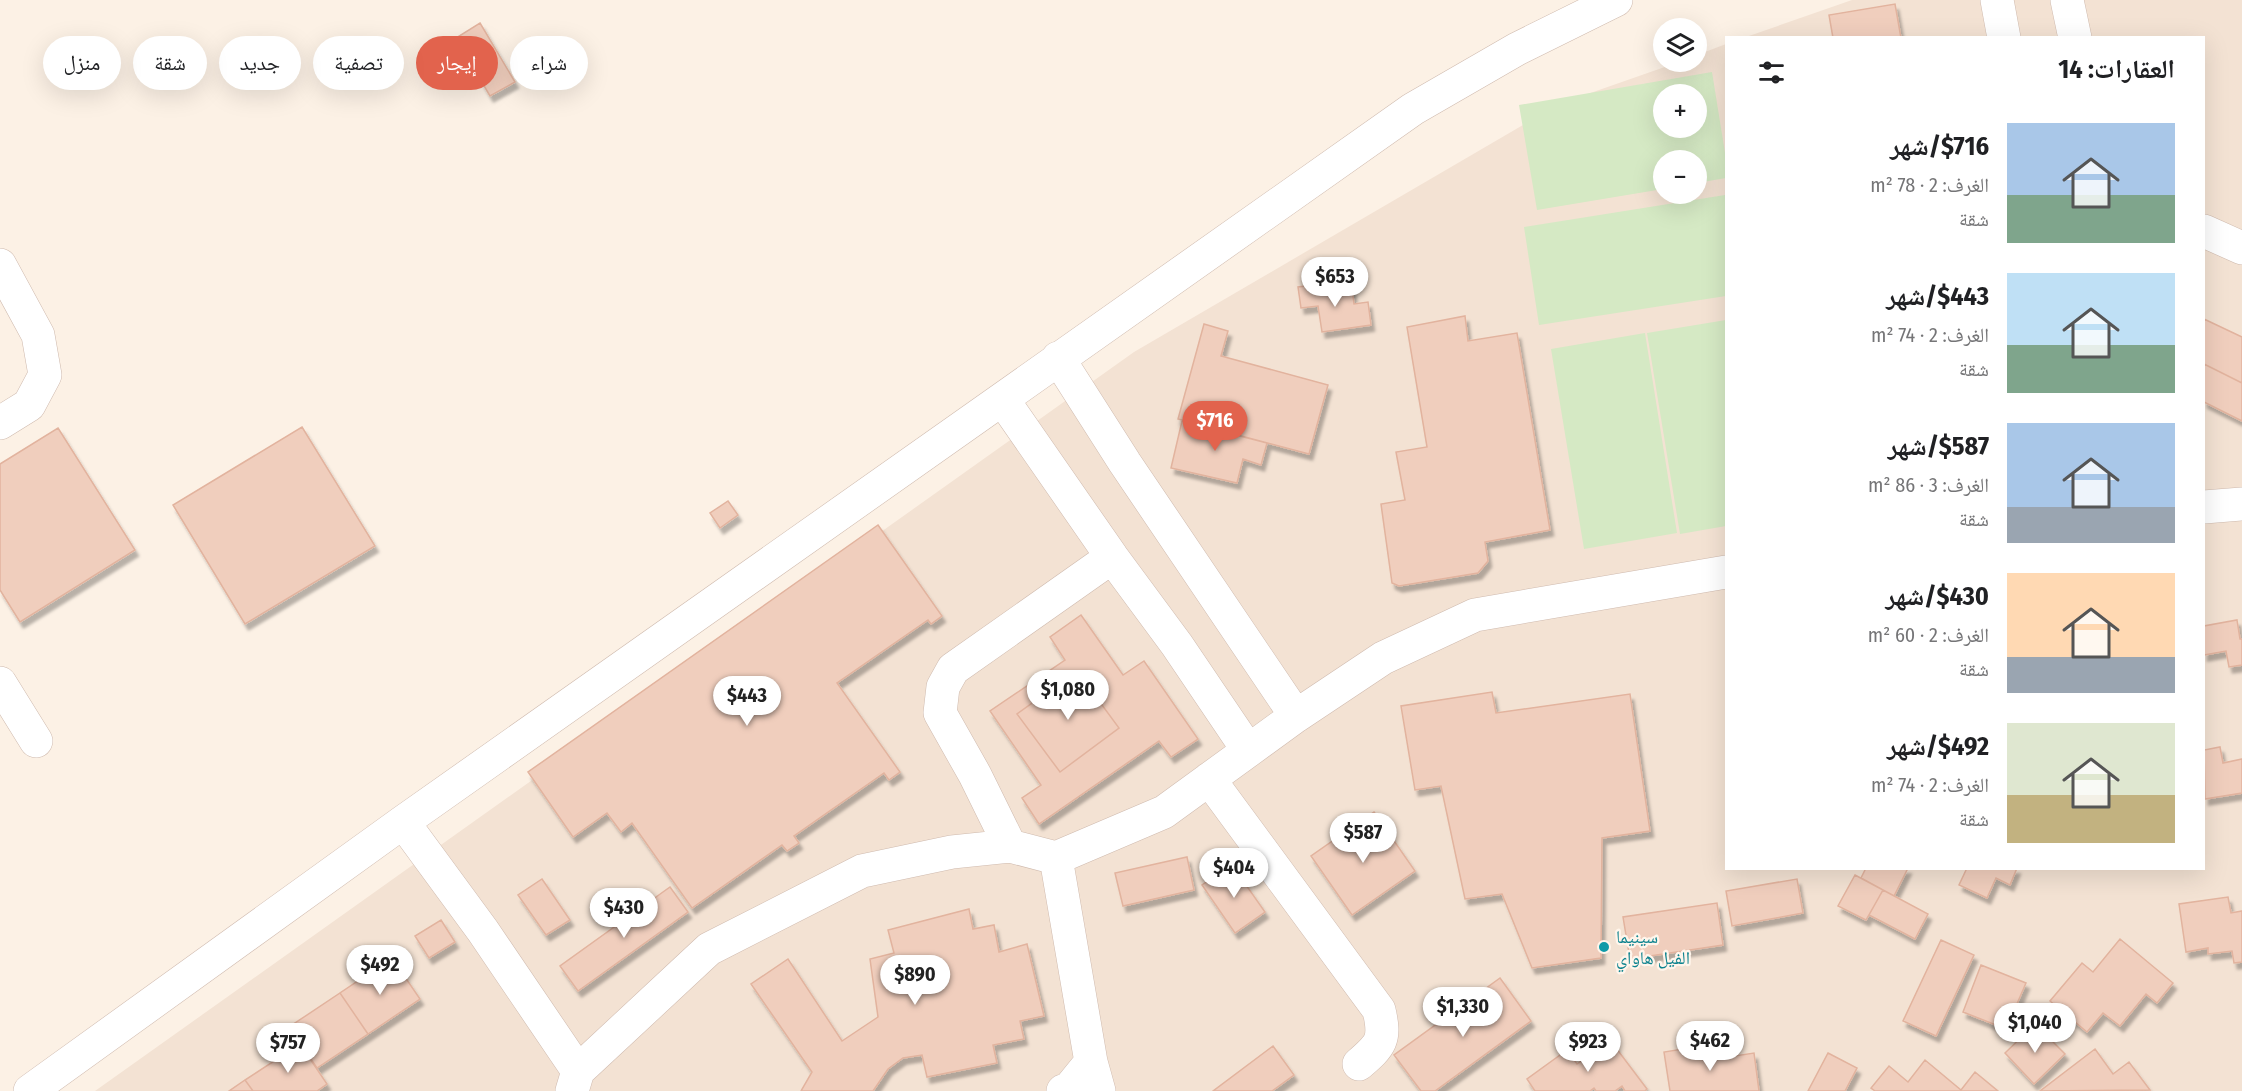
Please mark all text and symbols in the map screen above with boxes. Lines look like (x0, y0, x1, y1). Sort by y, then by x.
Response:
map controls (1653, 18, 1707, 204)
button: layers (1653, 18, 1707, 72)
chip: منزل (43, 36, 121, 90)
chip: شقة (133, 36, 207, 90)
chip: جديد (219, 36, 301, 90)
chip: تصفية (313, 36, 404, 90)
chip: إيجار (416, 36, 498, 90)
chip: شراء (510, 36, 588, 90)
text: العقارات: 14 (2058, 54, 2175, 85)
icon: filters (1755, 56, 1788, 89)
button: + (1653, 84, 1707, 138)
text: $716/شهر (1890, 131, 1989, 162)
icon: home (2055, 147, 2127, 219)
button: − (1653, 150, 1707, 204)
text: الغرف: 2 · 78 m² (1870, 173, 1989, 197)
text: شقة (1959, 207, 1989, 231)
pin: $653 (1299, 257, 1371, 308)
text: $653 (1315, 264, 1355, 288)
text: $443/شهر (1886, 281, 1989, 312)
icon: home (2055, 297, 2127, 369)
text: الغرف: 2 · 74 m² (1871, 323, 1989, 347)
text: شقة (1959, 357, 1989, 381)
pin: $716 (1179, 401, 1251, 452)
text: $716 (1197, 408, 1233, 432)
text: $587/شهر (1888, 431, 1989, 462)
icon: home (2055, 447, 2127, 519)
text: الغرف: 3 · 86 m² (1868, 473, 1989, 497)
text: شقة (1959, 507, 1989, 531)
text: $430/شهر (1886, 581, 1989, 612)
icon: home (2055, 597, 2127, 669)
text: الغرف: 2 · 60 m² (1868, 623, 1989, 647)
text: شقة (1959, 657, 1989, 681)
pin: $1,080 (1019, 670, 1117, 721)
pin: $443 (711, 676, 783, 727)
text: $1,080 (1041, 677, 1095, 701)
text: $443 (727, 683, 767, 707)
text: $492/شهر (1887, 731, 1989, 762)
icon: home (2055, 747, 2127, 819)
text: الغرف: 2 · 74 m² (1871, 773, 1989, 797)
text: شقة (1959, 807, 1989, 831)
pin: $587 (1327, 813, 1399, 864)
text: $587 (1344, 820, 1382, 844)
pin: $404 (1198, 848, 1270, 899)
text: $404 (1213, 855, 1255, 879)
pin: $430 (588, 888, 660, 939)
text: $430 (604, 895, 644, 919)
place label: سينيما الفيل هاواي (1616, 926, 1690, 973)
marker: سينيما الفيل هاواي (1597, 940, 1611, 954)
pin: $492 (344, 945, 416, 996)
text: $492 (360, 952, 400, 976)
pin: $890 (879, 955, 951, 1006)
text: $890 (894, 962, 936, 986)
pin: $1,330 (1414, 987, 1512, 1038)
text: $1,330 (1437, 994, 1489, 1018)
pin: $1,040 (1986, 1003, 2084, 1054)
text: $1,040 (2008, 1010, 2062, 1034)
pin: $462 (1674, 1021, 1746, 1072)
pin: $923 (1552, 1022, 1624, 1073)
pin: $757 (252, 1023, 324, 1074)
text: $462 (1690, 1028, 1730, 1052)
text: $923 (1569, 1029, 1607, 1053)
text: $757 (270, 1030, 306, 1054)

